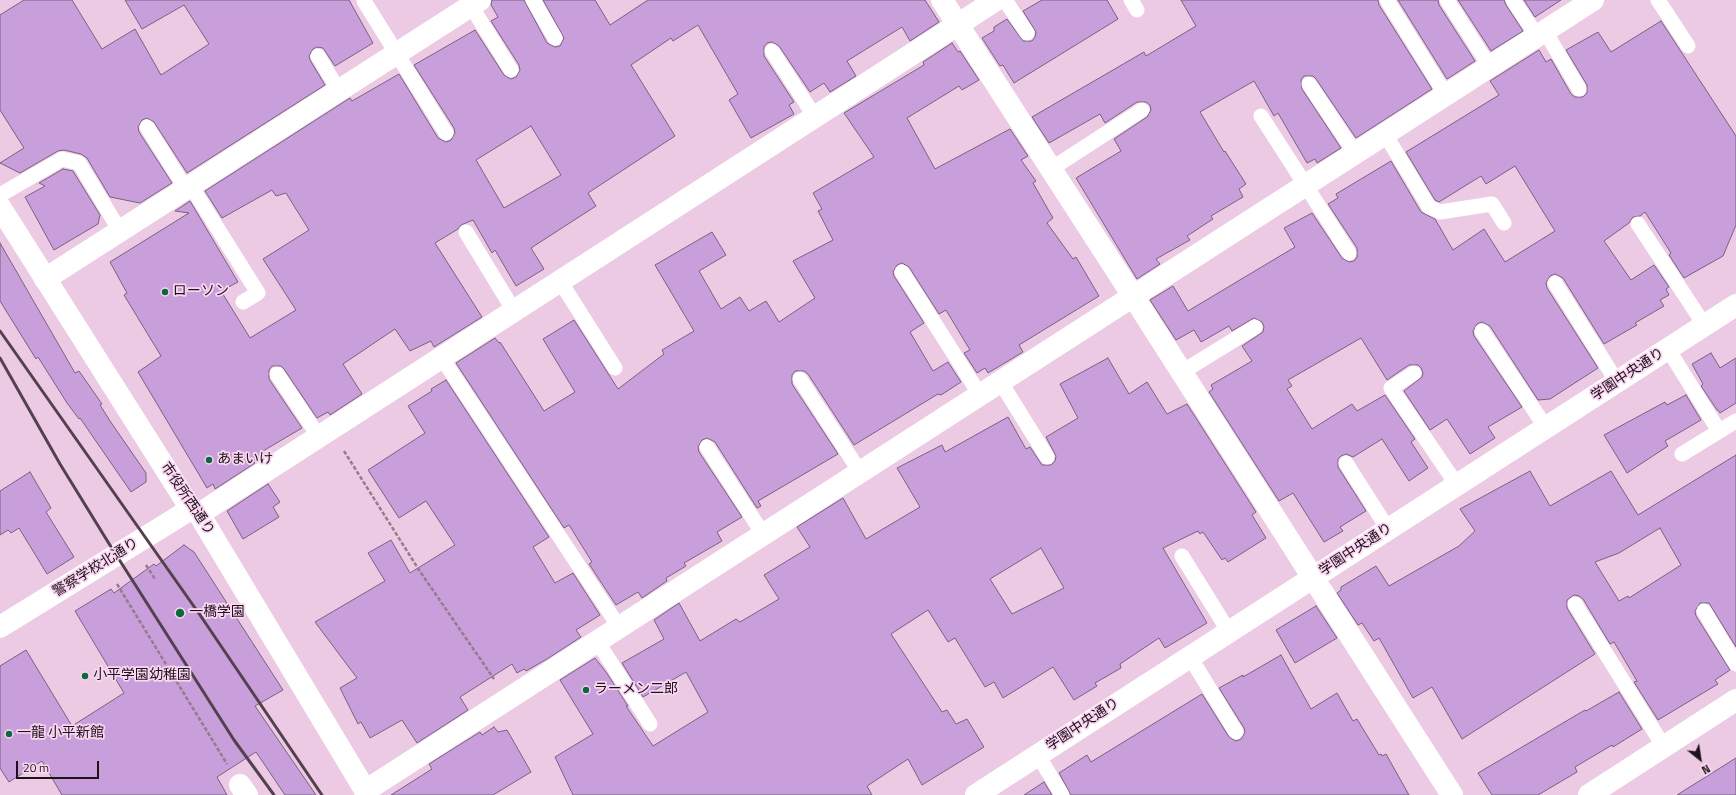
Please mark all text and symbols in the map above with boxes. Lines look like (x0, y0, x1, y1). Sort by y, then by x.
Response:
place label: ローソン (173, 284, 229, 300)
marker: ローソン (160, 287, 170, 297)
street label: 学園中央通り (1588, 345, 1668, 405)
place label: あまいけ (217, 452, 273, 468)
marker: あまいけ (204, 455, 214, 465)
street label: 市役所西通り (157, 459, 217, 539)
street label: 学園中央通り (1316, 520, 1396, 580)
street label: 警察学校北通り (50, 535, 142, 601)
place label: 一橋学園 (189, 605, 245, 621)
marker: 一橋学園 (174, 607, 186, 619)
place label: 小平学園幼稚園 (93, 668, 191, 684)
marker: 小平学園幼稚園 (80, 671, 90, 681)
place label: ラーメン二郎 (594, 682, 678, 698)
marker: ラーメン二郎 (581, 685, 591, 695)
street label: 学園中央通り (1043, 695, 1123, 755)
place label: 一龍 小平新館 (17, 726, 104, 742)
marker: 一龍 小平新館 (4, 729, 14, 739)
north arrow (1680, 739, 1720, 779)
scale bar (18, 753, 101, 779)
text: 20 m (23, 758, 49, 777)
text: N (1699, 761, 1713, 778)

